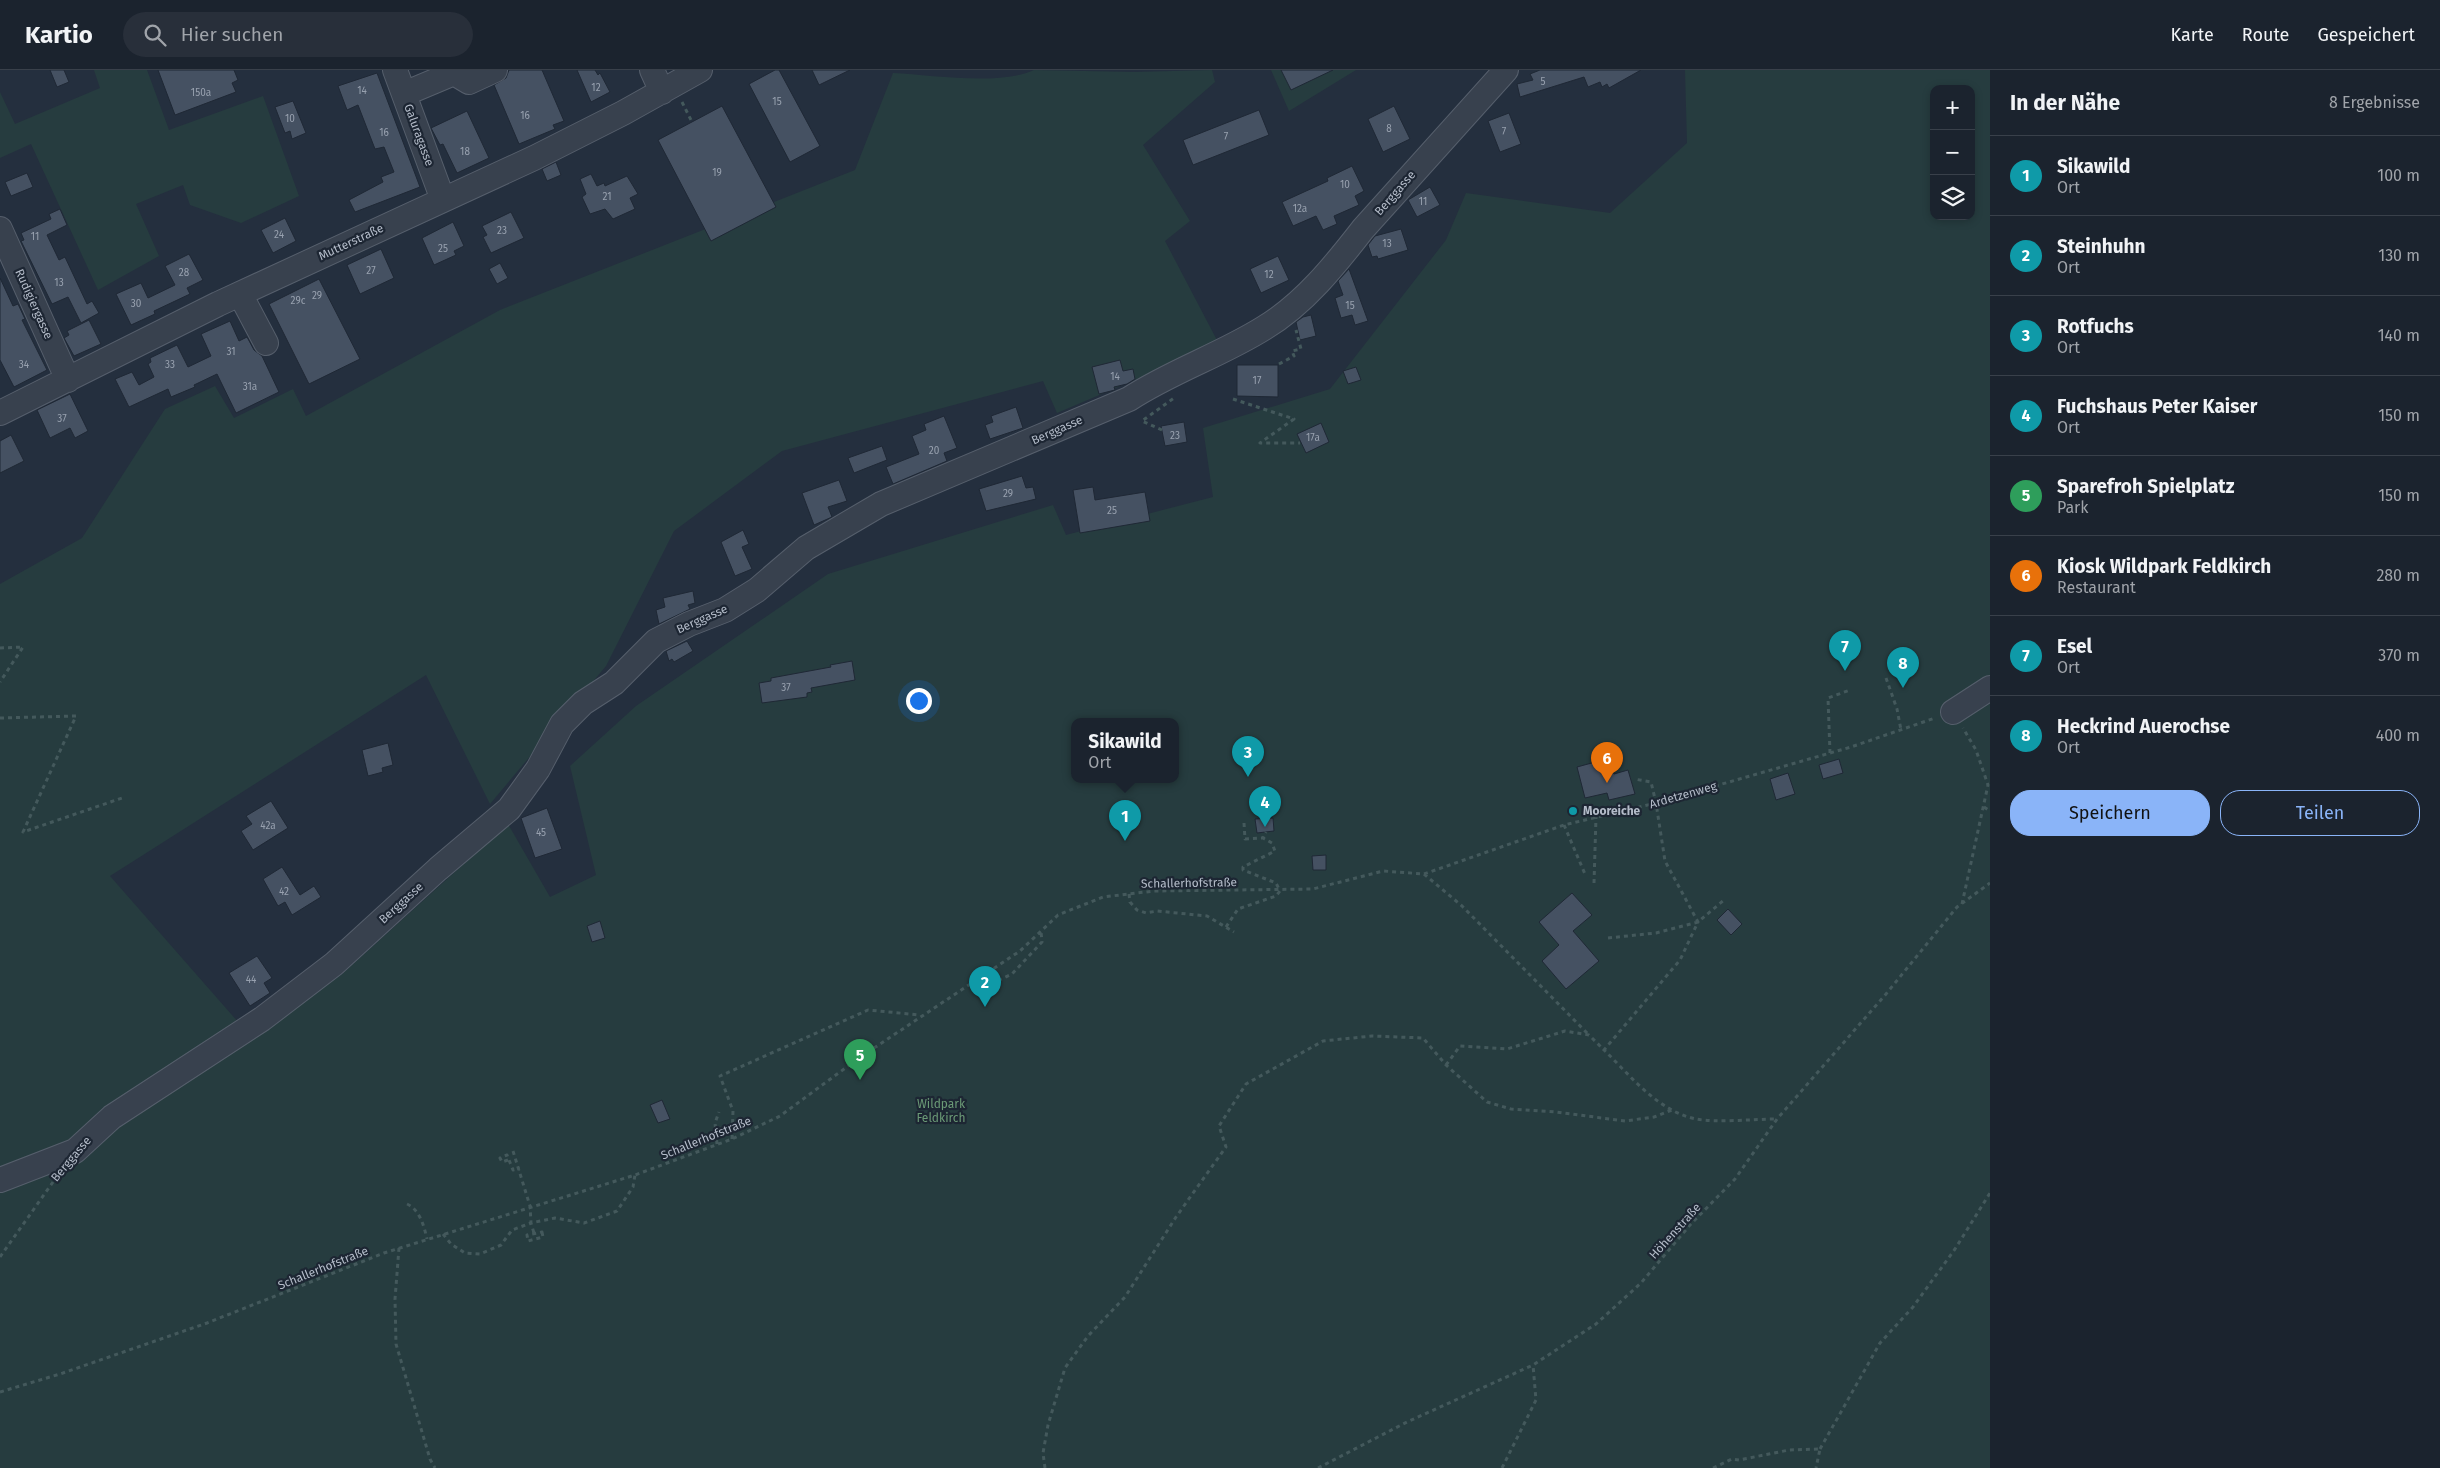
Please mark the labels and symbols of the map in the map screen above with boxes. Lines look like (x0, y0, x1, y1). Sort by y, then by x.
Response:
house number: 5 (1540, 76, 1546, 88)
house number: 12 (591, 82, 601, 94)
house number: 14 (357, 85, 368, 97)
house number: 150a (191, 87, 211, 99)
house number: 15 (772, 96, 782, 108)
street label: Galuragasse (401, 102, 437, 168)
house number: 16 (520, 110, 530, 122)
house number: 10 (285, 113, 295, 125)
house number: 8 (1386, 123, 1392, 135)
house number: 7 (1502, 126, 1507, 138)
house number: 16 (379, 127, 389, 139)
house number: 7 (1224, 131, 1229, 143)
house number: 18 (460, 146, 470, 158)
house number: 19 (712, 167, 722, 179)
street label: Berggasse (1372, 168, 1418, 218)
house number: 10 (1340, 179, 1350, 191)
house number: 21 (602, 191, 612, 203)
house number: 11 (1419, 196, 1427, 208)
house number: 12a (1293, 203, 1307, 215)
street label: Mutterstraße (316, 221, 386, 263)
house number: 23 (497, 225, 507, 237)
house number: 24 (274, 229, 285, 241)
house number: 11 (31, 231, 39, 243)
house number: 13 (1382, 238, 1392, 250)
house number: 25 (438, 243, 448, 255)
house number: 27 (366, 265, 376, 277)
street label: Rudigiergasse (12, 267, 56, 341)
house number: 28 (179, 267, 190, 279)
house number: 12 (1264, 269, 1274, 281)
house number: 13 (54, 277, 64, 289)
house number: 29 (312, 290, 322, 302)
house number: 29c (291, 295, 306, 307)
house number: 30 (131, 298, 142, 310)
house number: 15 (1345, 300, 1355, 312)
house number: 31 (226, 346, 236, 358)
house number: 34 (19, 359, 30, 371)
house number: 33 (165, 359, 175, 371)
house number: 14 (1110, 371, 1121, 383)
house number: 17 (1253, 375, 1262, 387)
house number: 31a (243, 381, 257, 393)
house number: 37 (57, 413, 67, 425)
street label: Berggasse (1029, 413, 1085, 447)
house number: 23 (1170, 430, 1180, 442)
house number: 17a (1306, 432, 1320, 444)
house number: 20 (929, 445, 940, 457)
house number: 29 (1003, 488, 1013, 500)
house number: 25 (1107, 505, 1117, 517)
street label: Berggasse (674, 602, 730, 636)
pin: 7 (1829, 630, 1861, 671)
pin: 8 (1887, 647, 1919, 688)
house number: 37 (781, 682, 791, 694)
your location (906, 688, 932, 714)
pin: 3 (1232, 736, 1264, 777)
pin: 6 (1591, 742, 1623, 783)
street label: Ardetzenweg (1648, 779, 1719, 811)
pin: 4 (1249, 786, 1281, 827)
pin: 1 (1109, 800, 1141, 841)
place label: Mooreiche (1583, 804, 1641, 818)
marker: Mooreiche (1567, 805, 1579, 817)
house number: 42a (260, 820, 276, 832)
house number: 45 (536, 827, 546, 839)
street label: Schallerhofstraße (1141, 875, 1237, 891)
street label: Berggasse (376, 880, 426, 926)
house number: 42 (279, 886, 289, 898)
pin: 2 (969, 966, 1001, 1007)
house number: 44 (246, 974, 257, 986)
pin: 5 (844, 1039, 876, 1080)
park label: Wildpark Feldkirch (916, 1097, 966, 1125)
street label: Schallerhofstraße (659, 1113, 753, 1163)
street label: Berggasse (48, 1134, 94, 1184)
street label: Höhenstraße (1646, 1200, 1704, 1262)
street label: Schallerhofstraße (276, 1243, 370, 1293)

